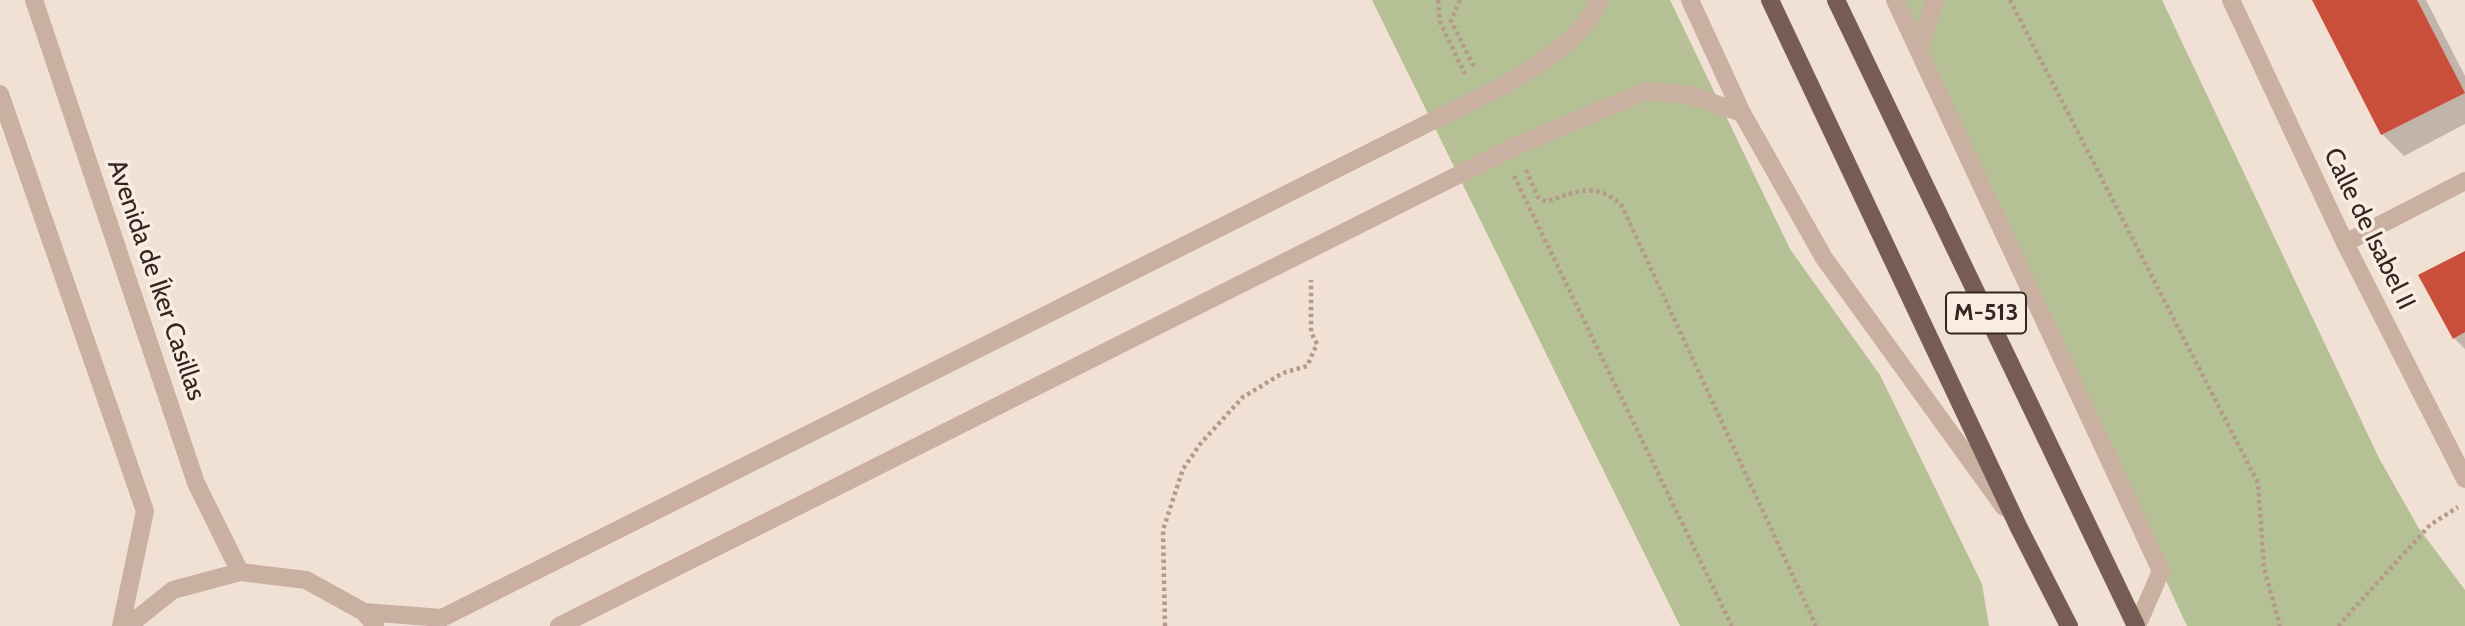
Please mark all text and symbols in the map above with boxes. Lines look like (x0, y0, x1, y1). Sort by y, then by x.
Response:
street label: Calle de Isabel II (2316, 143, 2422, 315)
street label: Avenida de Íker Casillas (100, 156, 212, 404)
road number: M-513 (1946, 292, 2026, 334)

